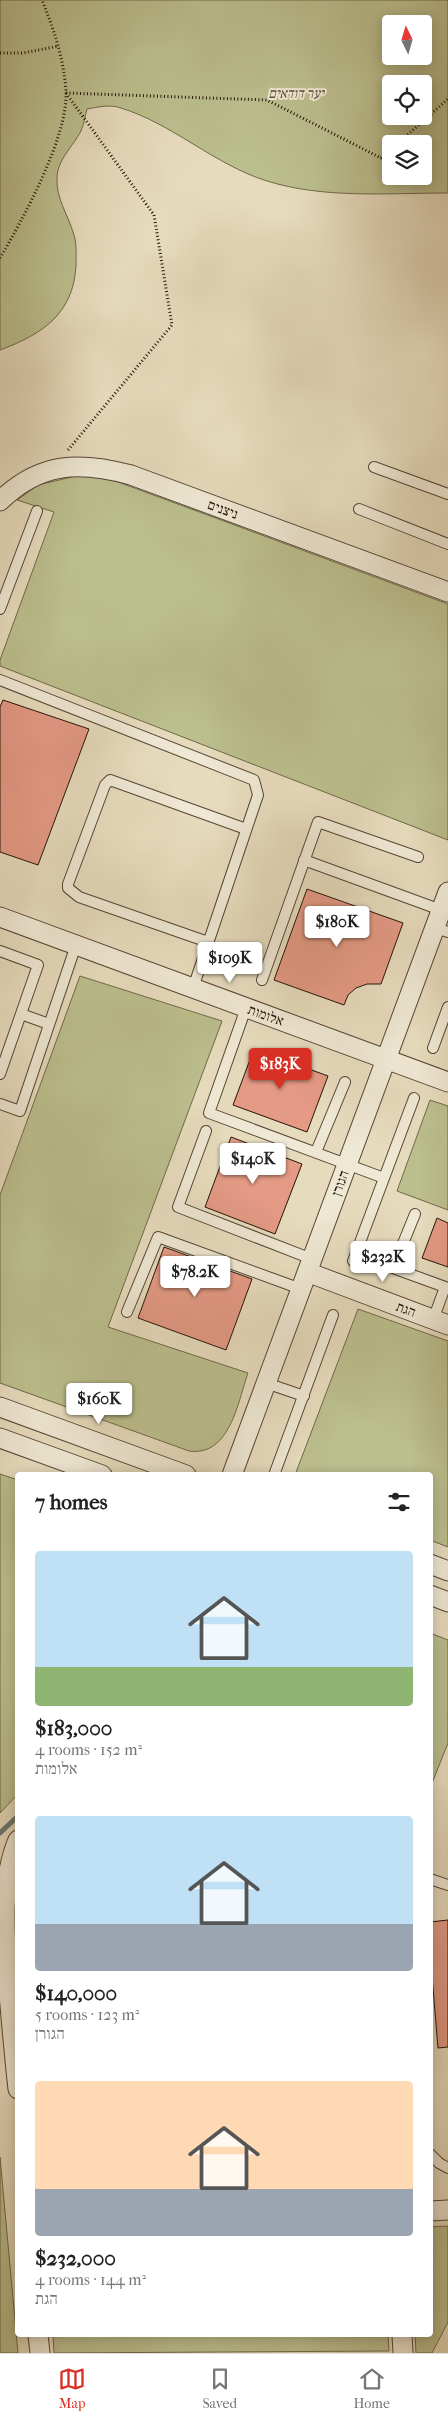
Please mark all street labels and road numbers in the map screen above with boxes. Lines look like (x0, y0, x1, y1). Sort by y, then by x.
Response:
street label: ניצנים (205, 496, 240, 523)
street label: אלומות (245, 1001, 286, 1030)
street label: הגורן (328, 1168, 353, 1198)
street label: הגת (394, 1298, 418, 1321)

